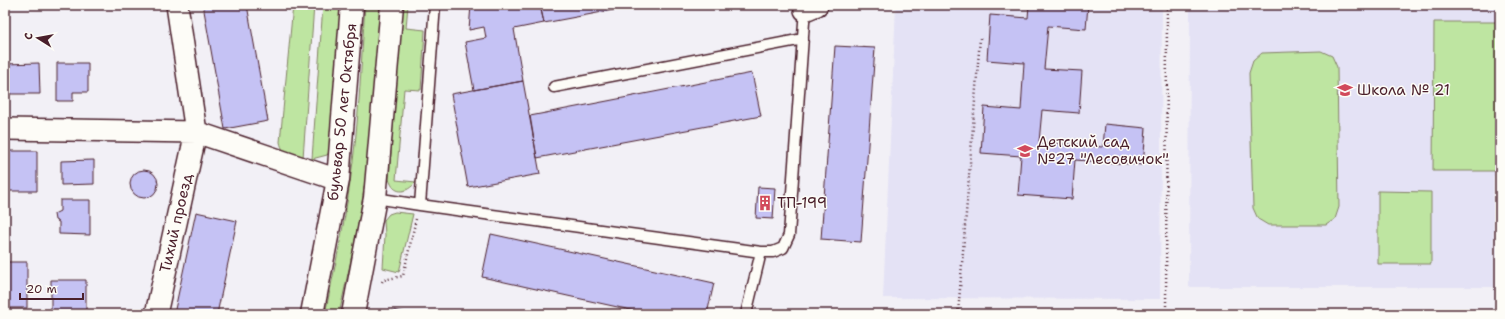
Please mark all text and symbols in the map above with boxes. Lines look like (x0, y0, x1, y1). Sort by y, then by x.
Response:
north arrow (18, 18, 58, 58)
street label: бульвар 50 лет Октября (323, 22, 361, 202)
text: С (21, 31, 37, 41)
place label: Школа № 21 (1357, 80, 1450, 100)
school or university icon: Школа № 21 (1336, 81, 1354, 99)
place label: Детский сад №27 "Лесовичок" (1037, 132, 1169, 169)
school or university icon: Детский сад №27 "Лесовичок" (1016, 142, 1034, 160)
street label: Тихий проезд (155, 171, 197, 275)
place label: ТП-199 (777, 193, 827, 213)
building icon: ТП-199 (756, 194, 774, 212)
scale bar (20, 275, 83, 301)
text: 20 m (26, 281, 57, 297)

